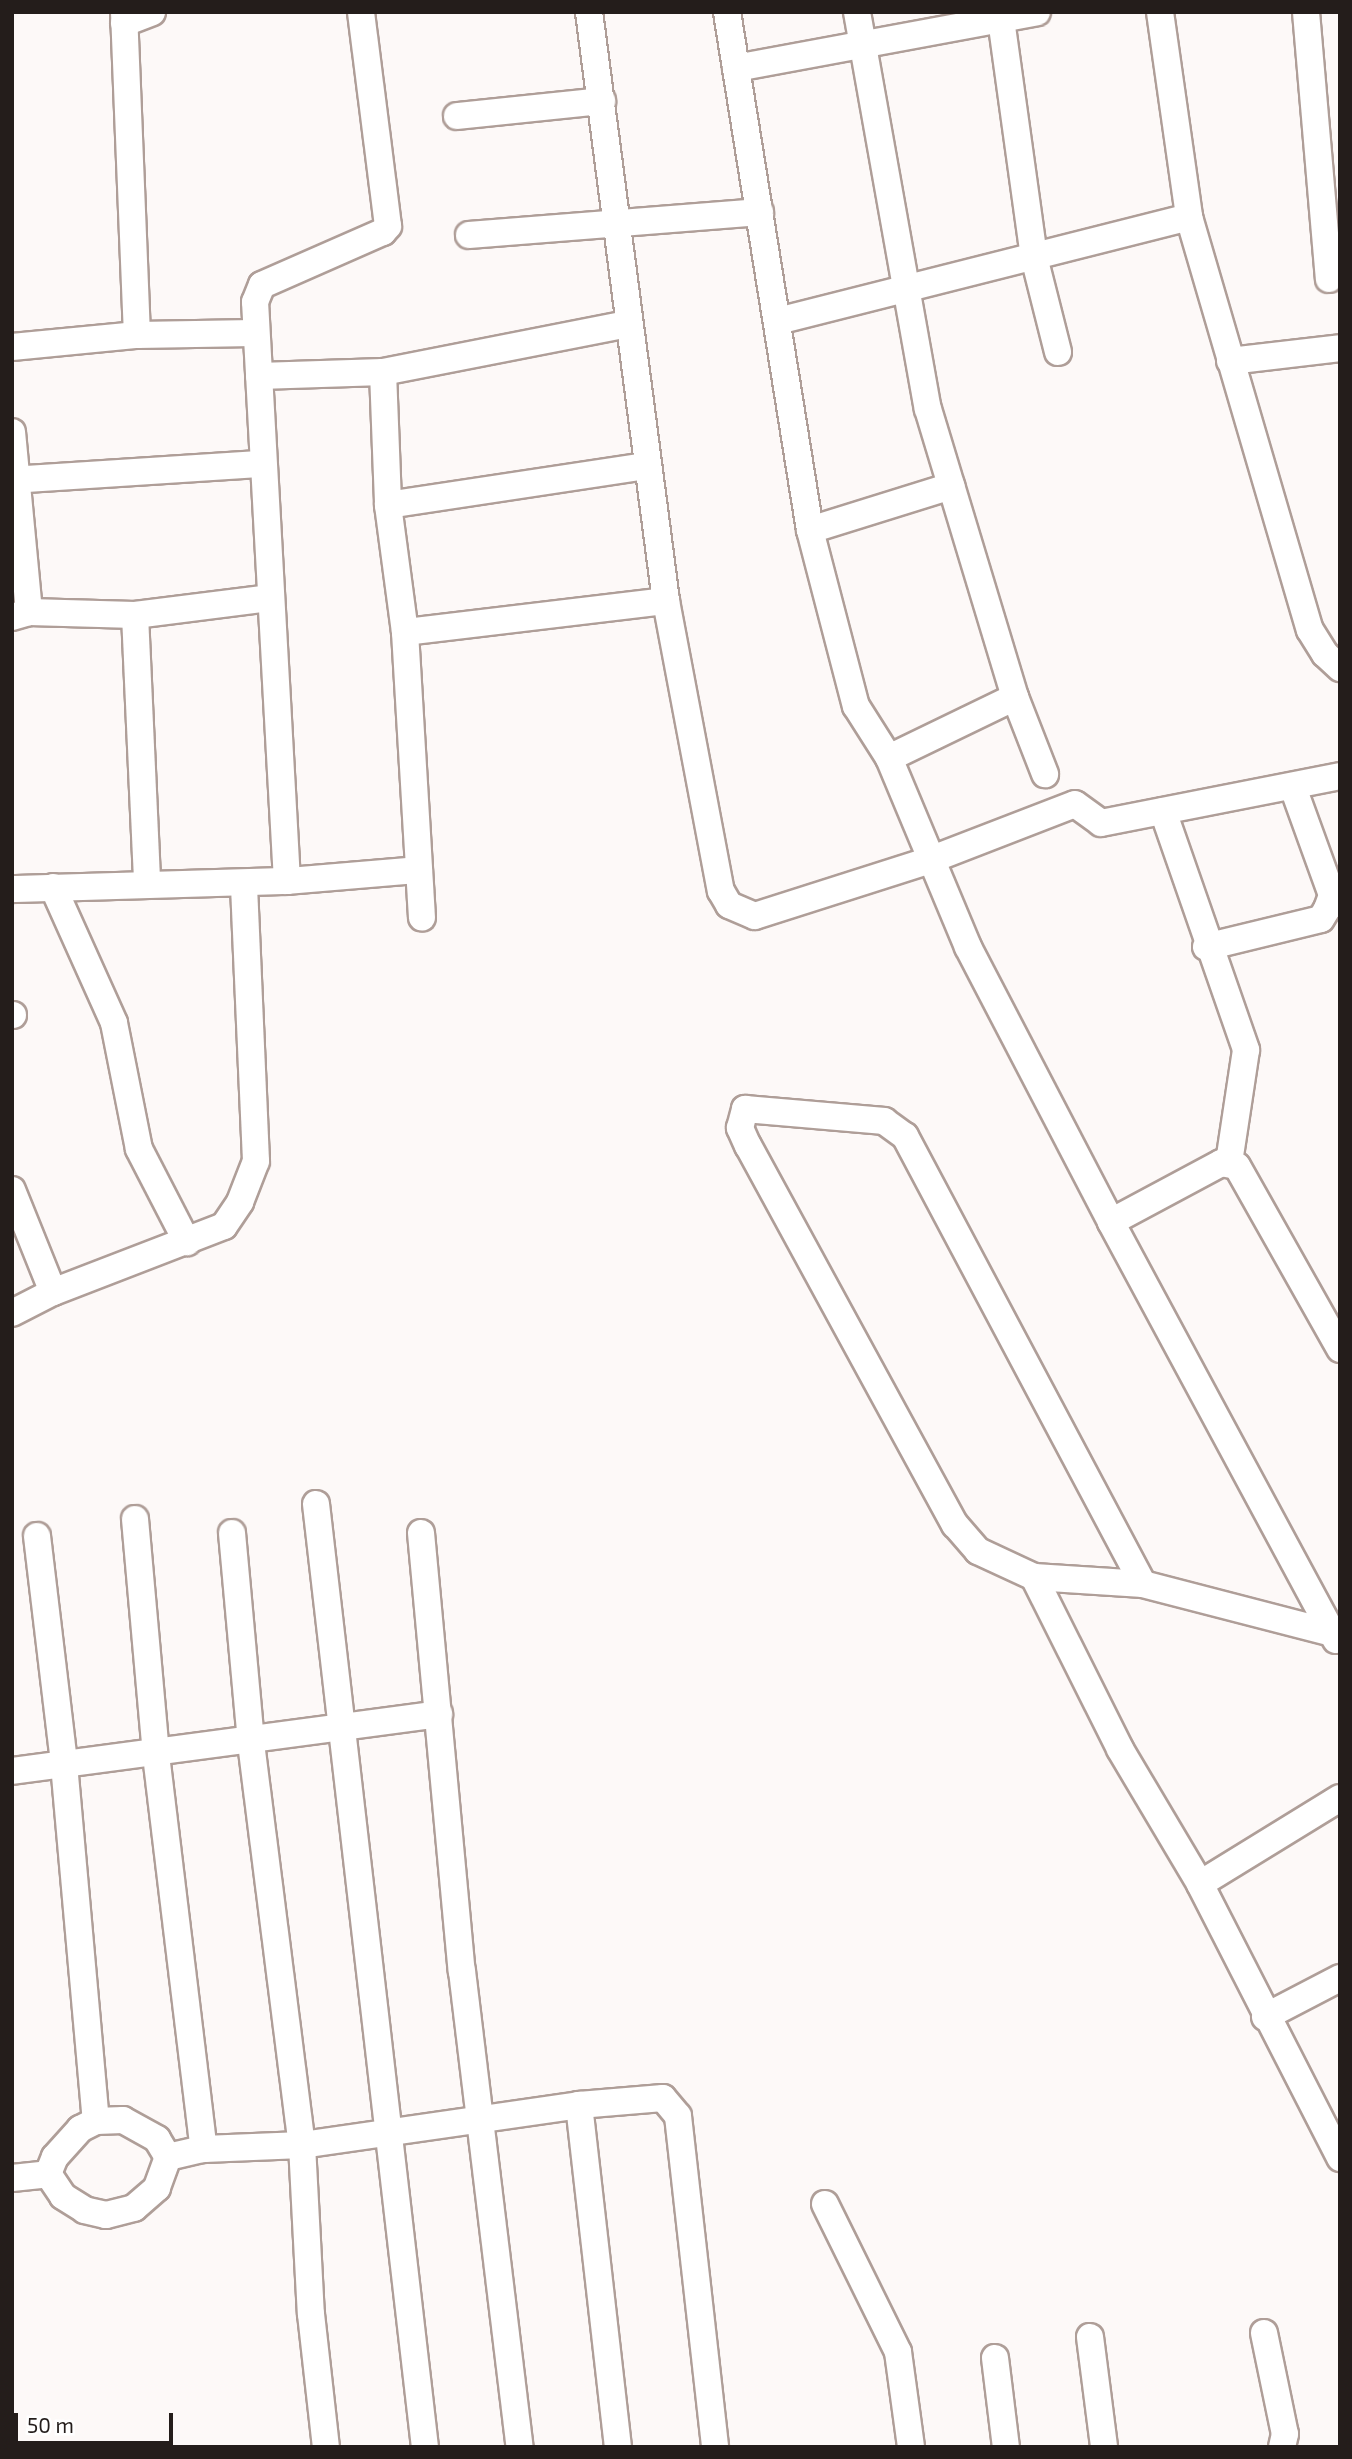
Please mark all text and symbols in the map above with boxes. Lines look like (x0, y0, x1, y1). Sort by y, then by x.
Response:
scale bar (18, 2400, 177, 2444)
text: 50 m (27, 2412, 74, 2437)

